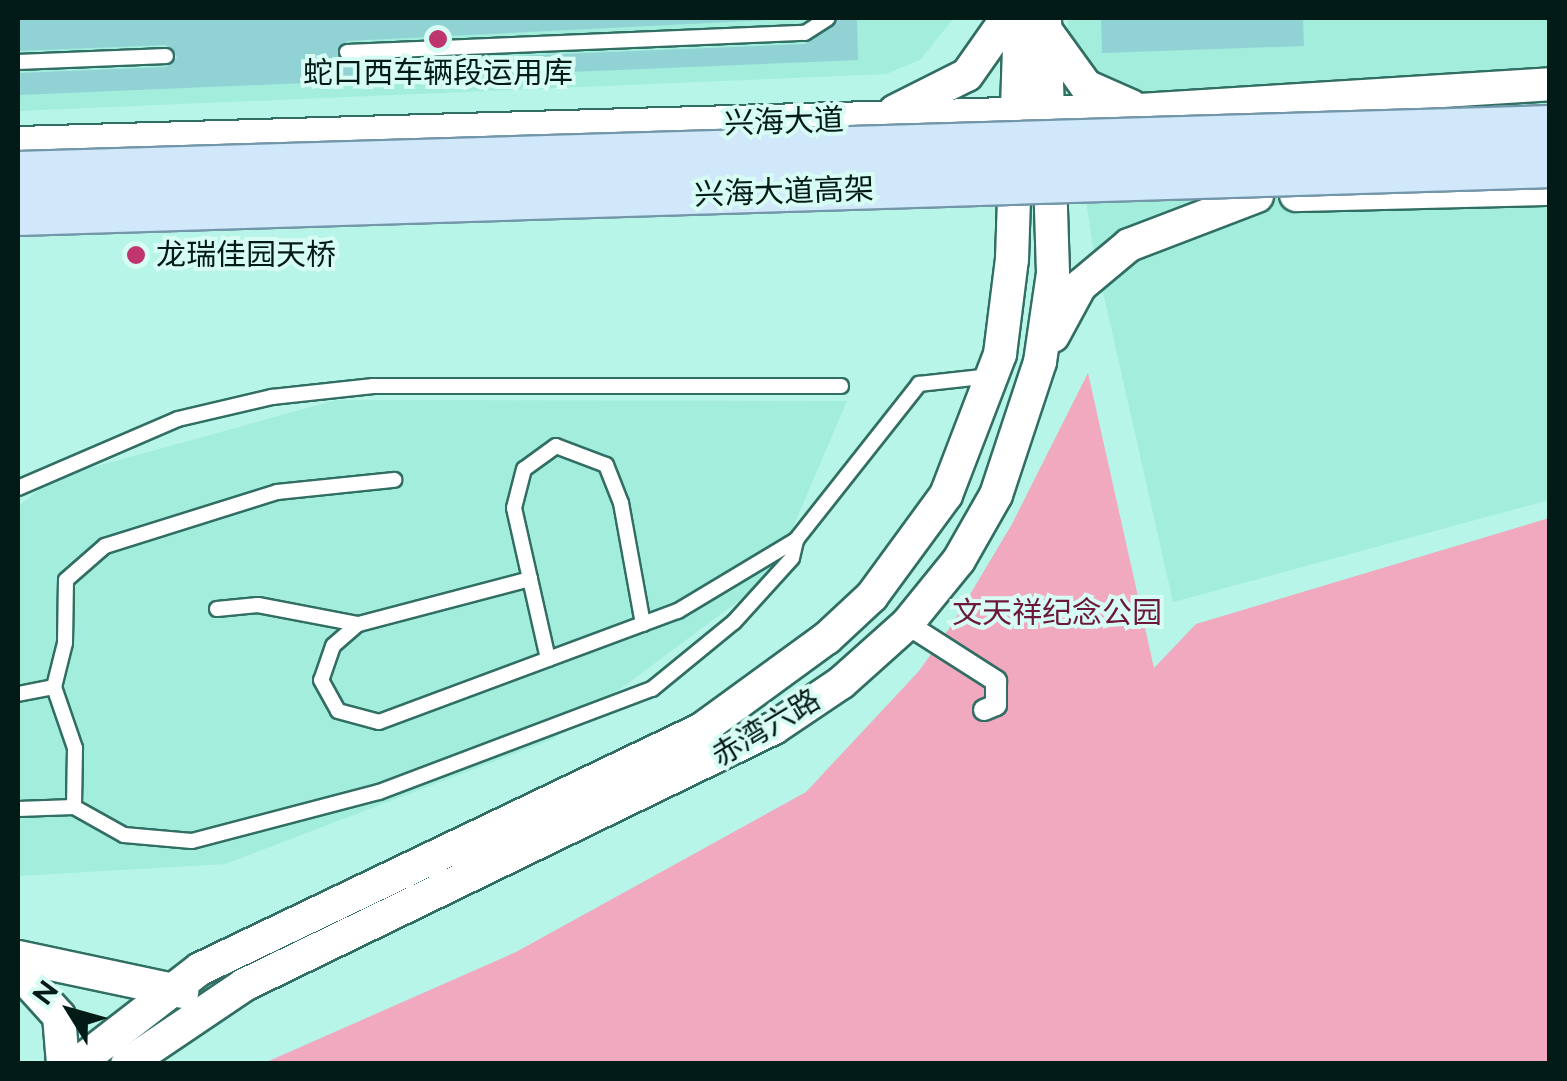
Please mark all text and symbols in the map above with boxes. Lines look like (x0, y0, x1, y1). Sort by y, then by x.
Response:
marker: 蛇口西车辆段运用库 (427, 28, 449, 50)
place label: 蛇口西车辆段运用库 (303, 55, 573, 91)
street label: 兴海大道 (723, 102, 845, 142)
street label: 兴海大道高架 (693, 171, 875, 213)
place label: 龙瑞佳园天桥 (156, 237, 336, 273)
marker: 龙瑞佳园天桥 (125, 244, 147, 266)
park label: 文天祥纪念公园 (952, 595, 1162, 631)
street label: 赤湾六路 (705, 682, 827, 774)
north arrow (20, 961, 120, 1061)
text: N (26, 974, 65, 1011)

